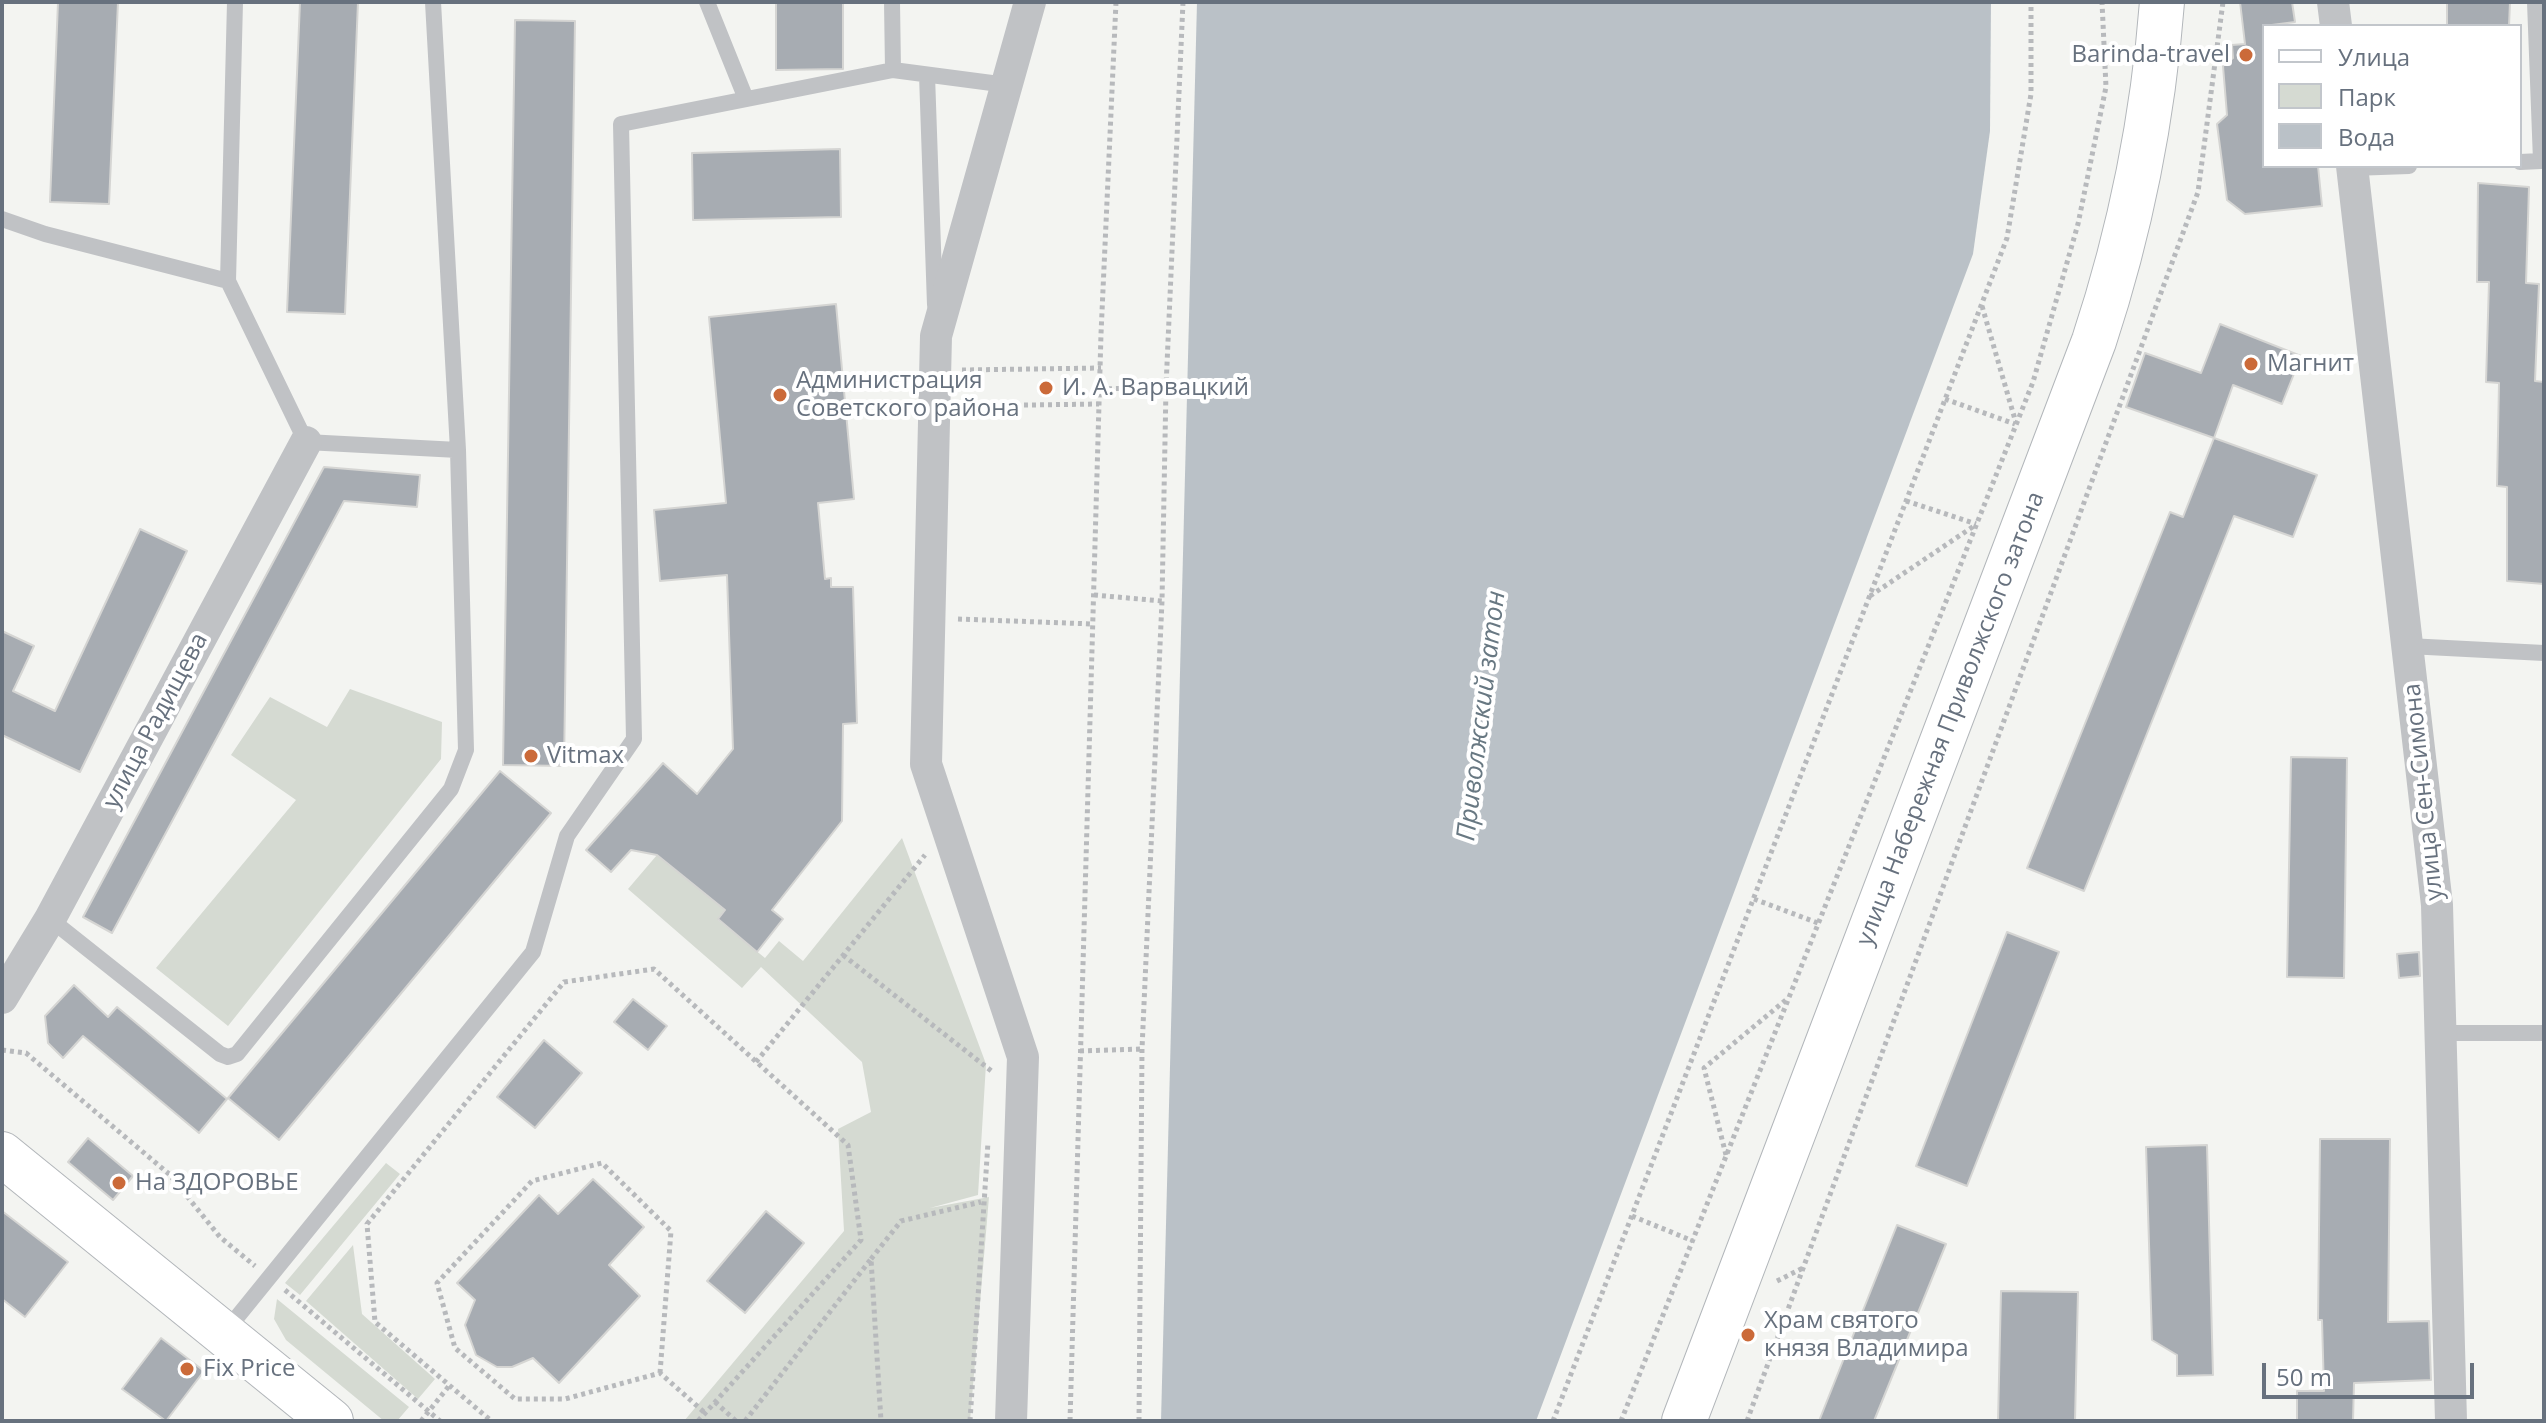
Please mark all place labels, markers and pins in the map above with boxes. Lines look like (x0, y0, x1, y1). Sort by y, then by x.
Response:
place label: Barinda-travel (2072, 41, 2230, 69)
marker: Barinda-travel (2237, 46, 2255, 64)
place label: Магнит (2267, 350, 2354, 378)
marker: Магнит (2242, 355, 2260, 373)
place label: Администрация Советского района (796, 367, 1020, 423)
place label: И. А. Варвацкий (1062, 374, 1249, 402)
marker: И. А. Варвацкий (1037, 379, 1055, 397)
marker: Администрация Советского района (771, 386, 789, 404)
place label: Vitmax (547, 742, 624, 770)
marker: Vitmax (522, 747, 540, 765)
place label: На ЗДОРОВЬЕ (135, 1169, 298, 1197)
marker: На ЗДОРОВЬЕ (110, 1174, 128, 1192)
place label: Храм святого князя Владимира (1764, 1307, 1969, 1363)
marker: Храм святого князя Владимира (1739, 1326, 1757, 1344)
place label: Fix Price (203, 1355, 296, 1383)
marker: Fix Price (178, 1360, 196, 1378)

